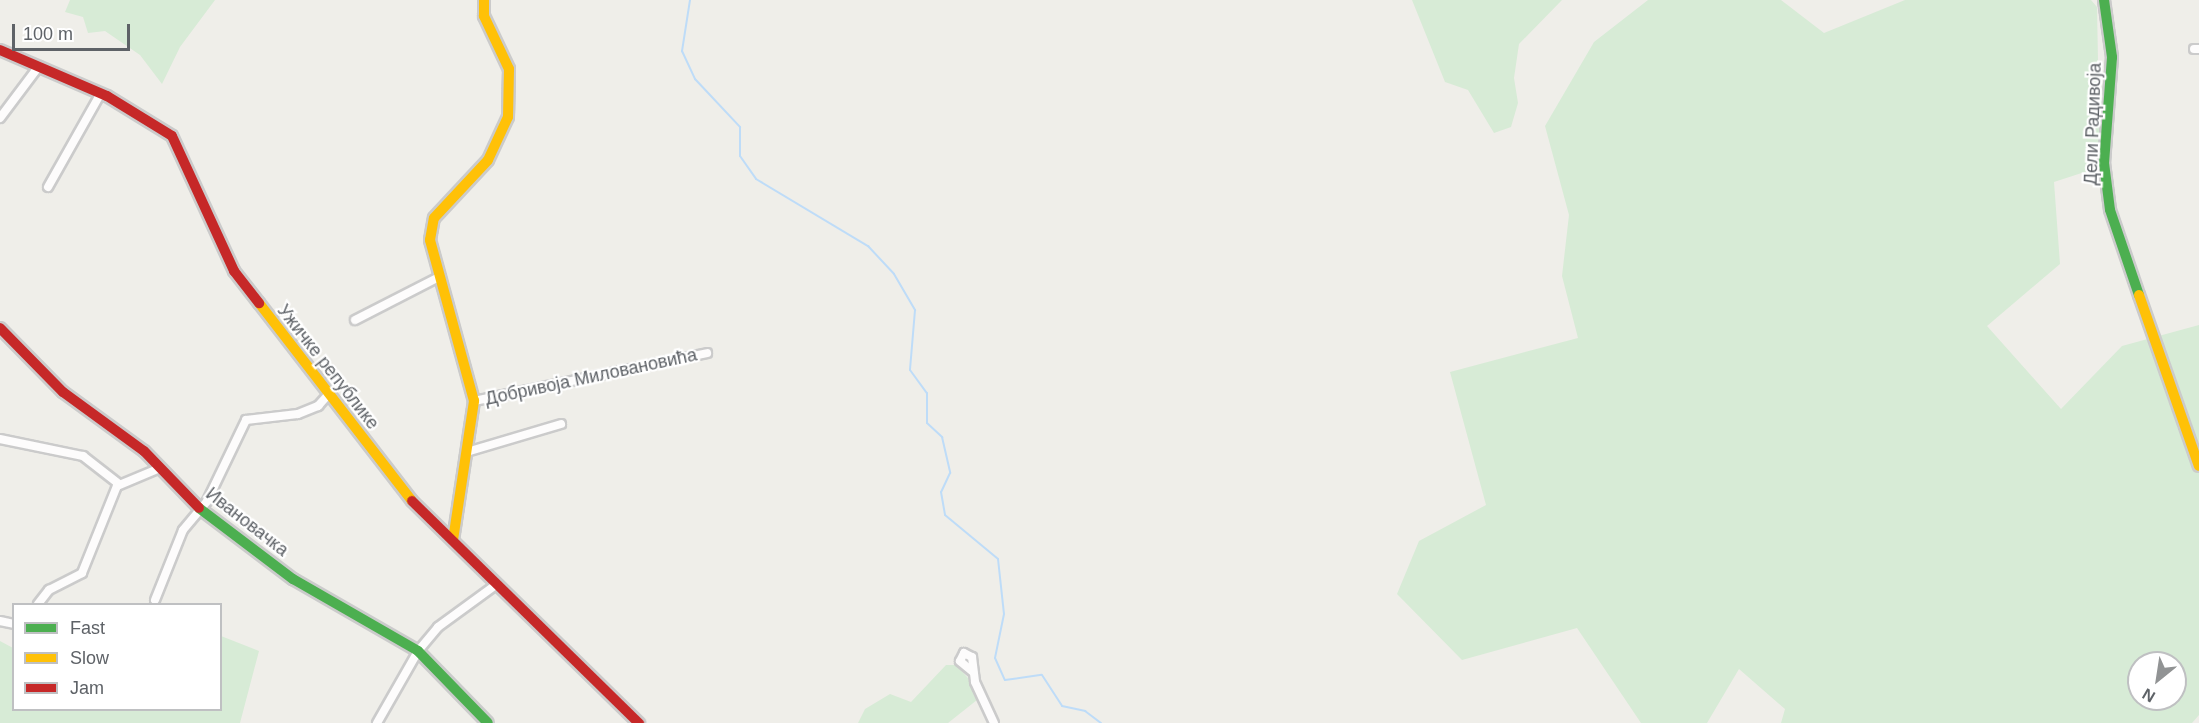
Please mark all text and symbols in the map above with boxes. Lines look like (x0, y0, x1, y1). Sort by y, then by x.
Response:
scale bar (15, 12, 134, 50)
text: 100 m (23, 24, 73, 44)
street label: Дели Радивоја (2080, 62, 2106, 186)
street label: Ужичке републике (273, 300, 383, 434)
street label: Добривоја Миловановића (483, 344, 699, 410)
street label: Ивановачка (201, 483, 293, 561)
legend (12, 603, 222, 711)
text: Fast (70, 618, 105, 638)
text: Slow (70, 648, 109, 668)
north arrow (2127, 651, 2187, 711)
text: Jam (70, 678, 104, 698)
text: N (2139, 685, 2158, 706)

